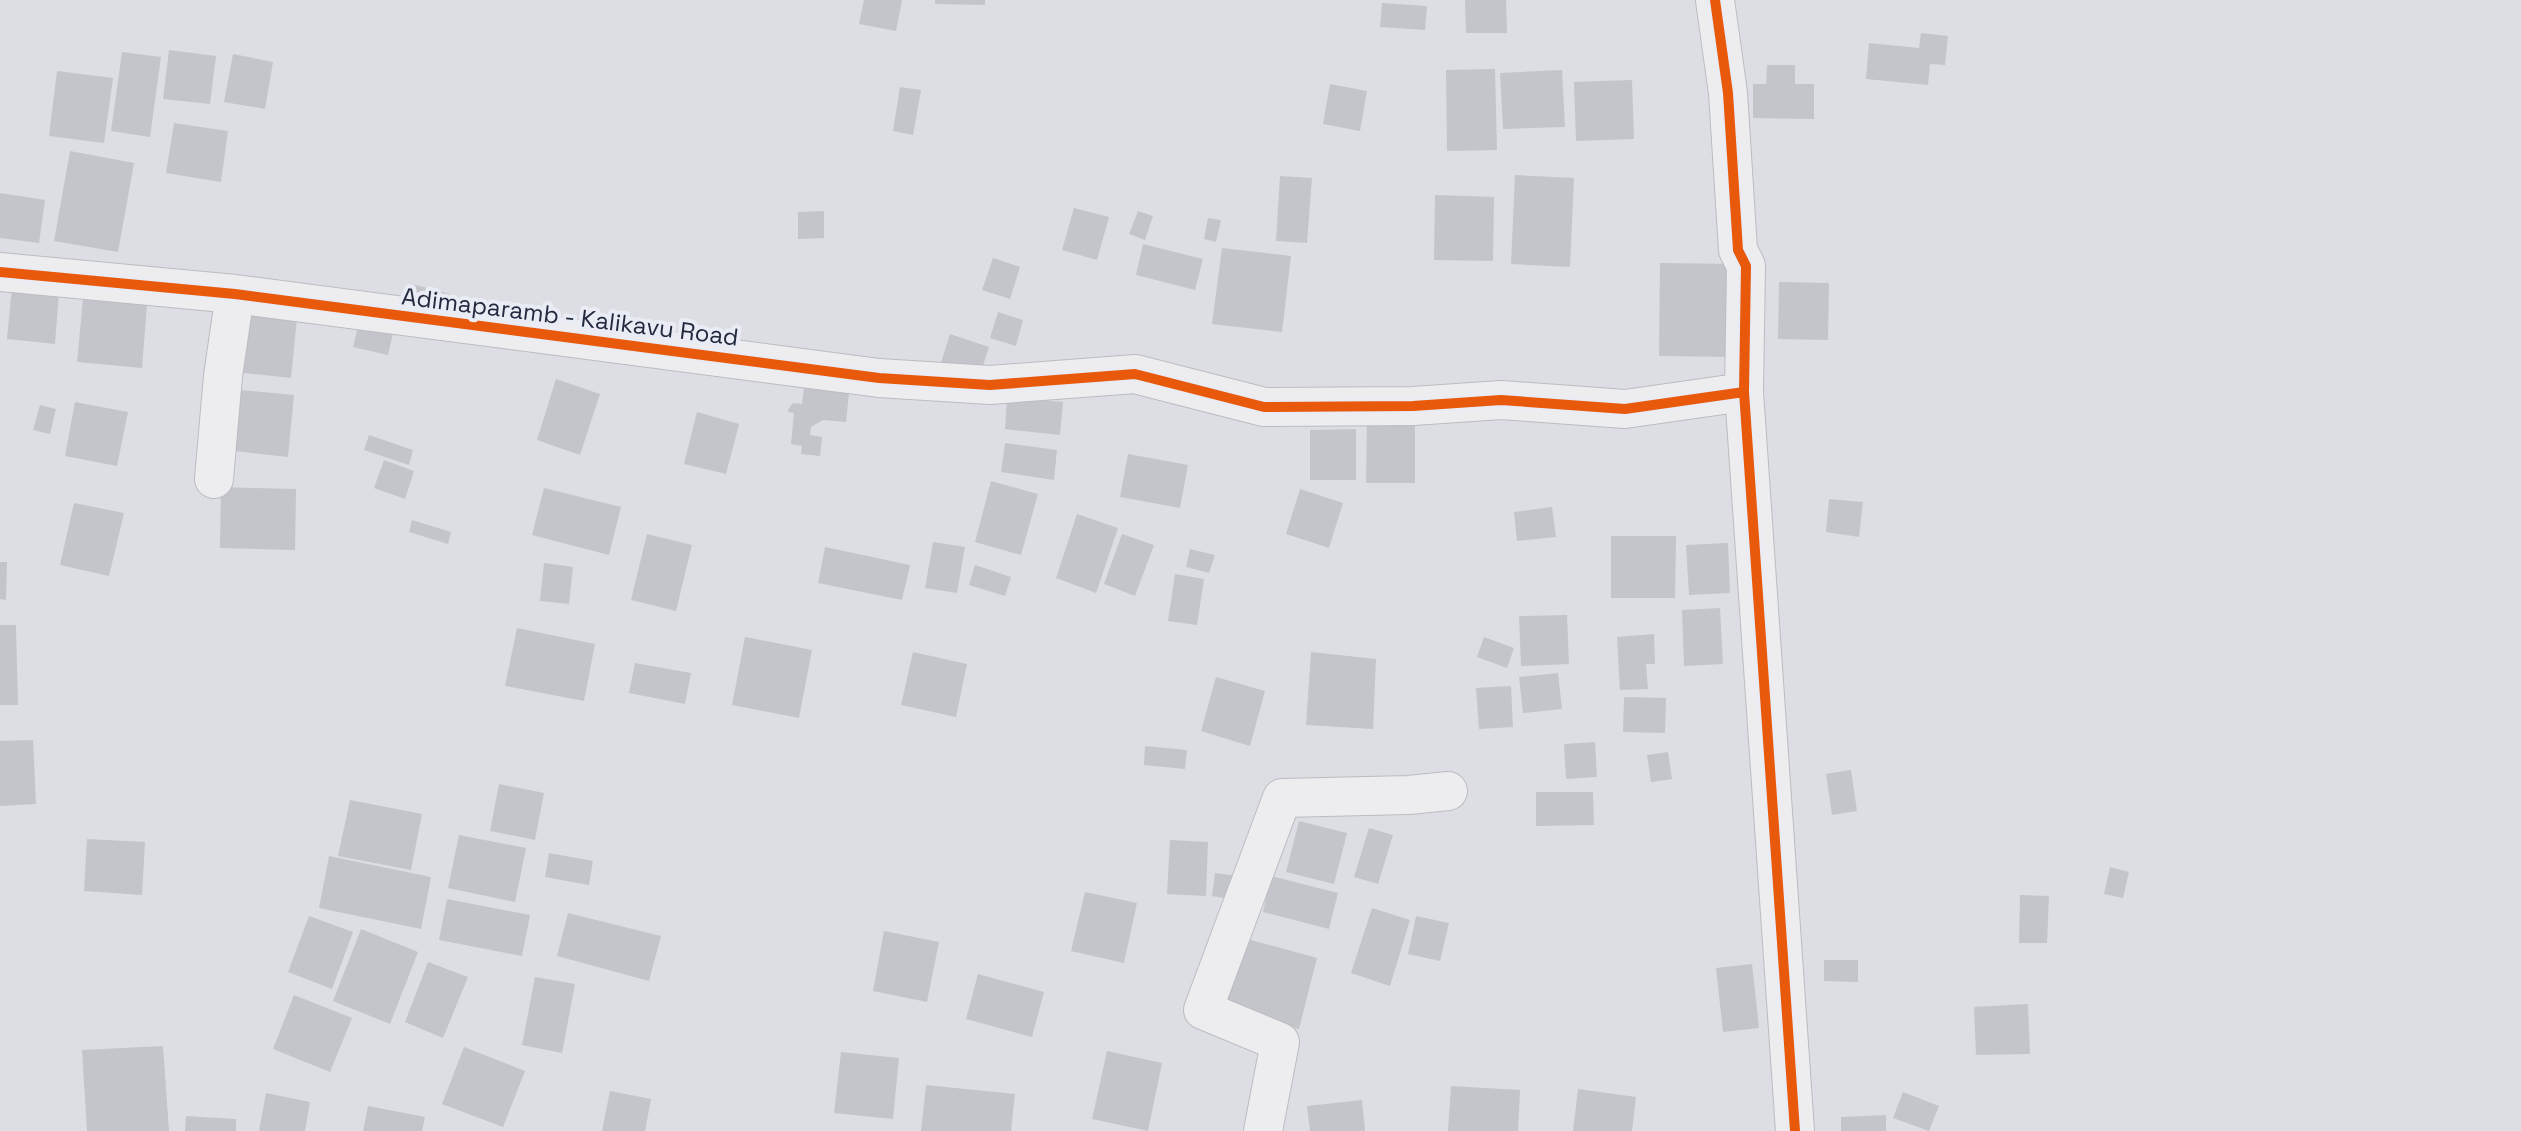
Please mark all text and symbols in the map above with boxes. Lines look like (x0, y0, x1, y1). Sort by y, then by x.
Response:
street label: Adimaparamb - Kalikavu Road (400, 280, 740, 353)

